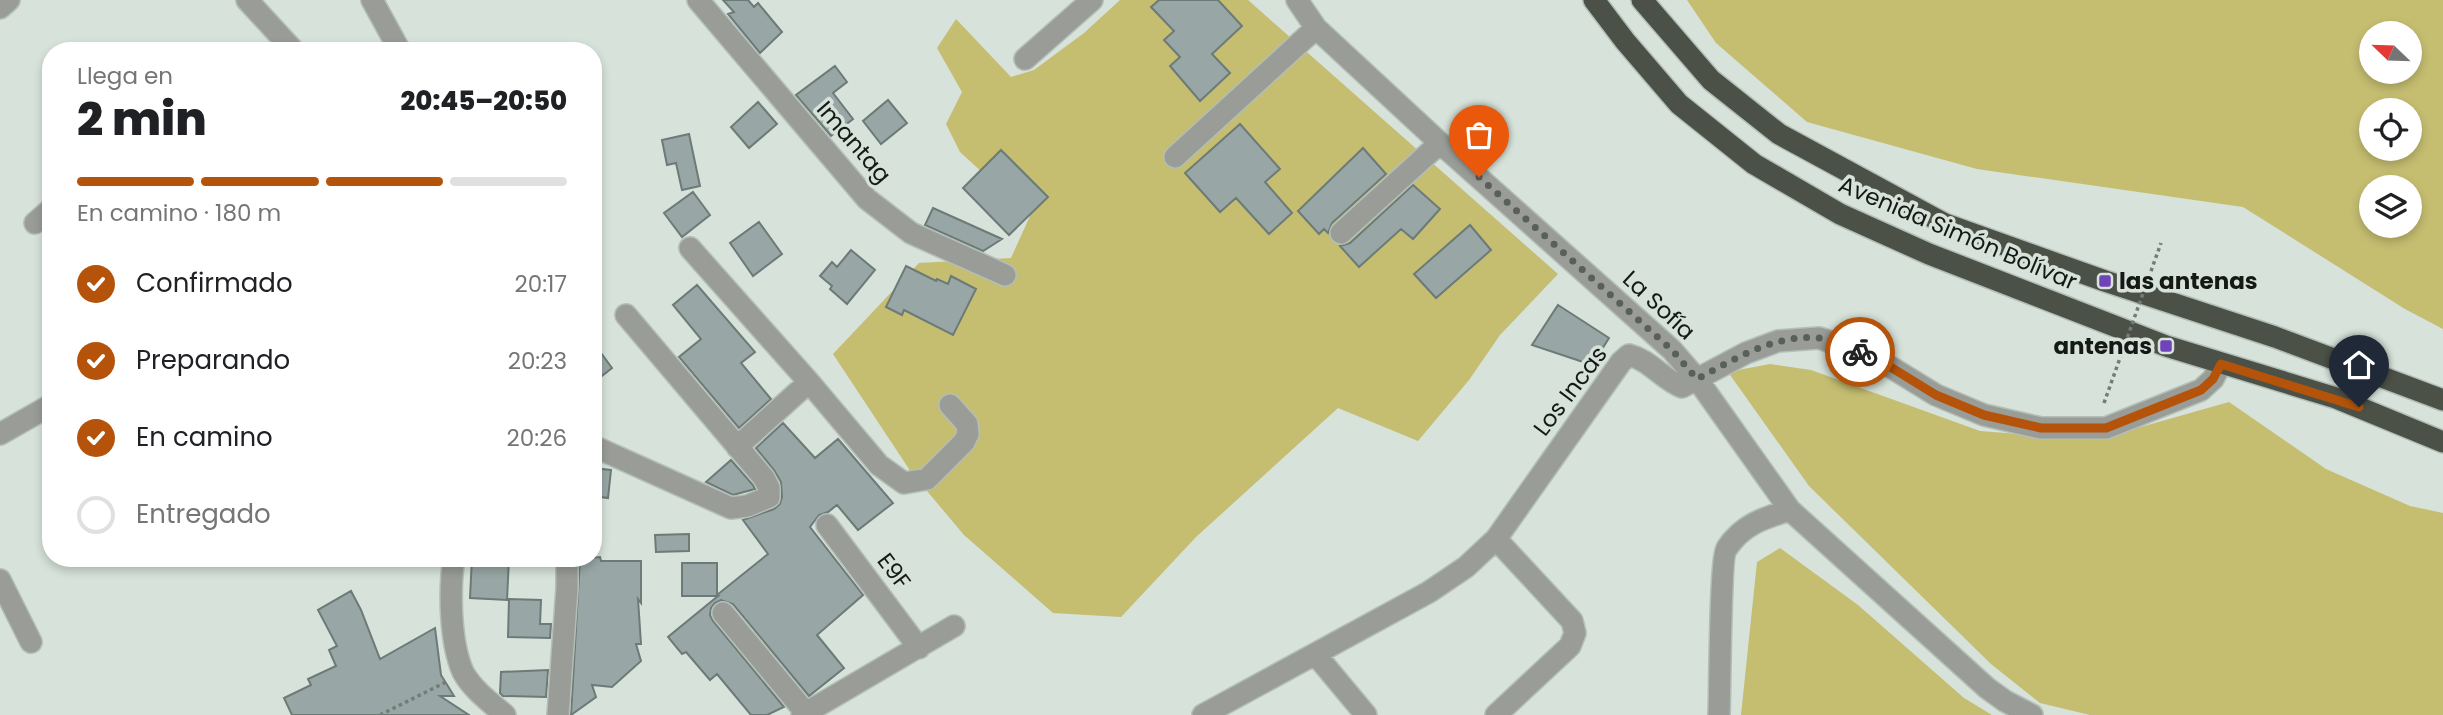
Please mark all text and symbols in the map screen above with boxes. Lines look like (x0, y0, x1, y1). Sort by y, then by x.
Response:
north arrow (2359, 21, 2422, 84)
map controls (2359, 21, 2422, 238)
text: Llega en (77, 60, 173, 92)
text: 20:45–20:50 (401, 83, 567, 119)
text: 2 min (77, 87, 207, 151)
street label: Imantag (809, 94, 899, 190)
button: locate (2359, 98, 2422, 161)
pin (1449, 105, 1509, 177)
icon: bag (1460, 116, 1498, 154)
street label: Avenida Simón Bolívar (1834, 168, 2082, 298)
button: layers (2359, 175, 2422, 238)
text: En camino · 180 m (77, 197, 281, 229)
street label: La Sofía (1616, 263, 1702, 347)
icon: check (77, 265, 115, 303)
text: Confirmado (136, 265, 293, 301)
place label: las antenas (2119, 265, 2258, 297)
text: 20:17 (515, 268, 567, 300)
marker: las antenas (2097, 273, 2113, 289)
courier (1825, 317, 1895, 387)
place label: antenas (2053, 330, 2152, 362)
icon: bike (1841, 333, 1879, 371)
pin (2329, 335, 2389, 407)
marker: antenas (2158, 338, 2174, 354)
street label: Los Incas (1526, 340, 1614, 442)
icon: check (77, 342, 115, 380)
text: Preparando (136, 342, 290, 378)
text: 20:23 (508, 345, 567, 377)
icon: home (2340, 346, 2378, 384)
icon: check (77, 419, 115, 457)
text: En camino (136, 419, 273, 455)
text: 20:26 (507, 422, 567, 454)
text: Entregado (136, 496, 271, 532)
street label: E9F (870, 546, 918, 596)

